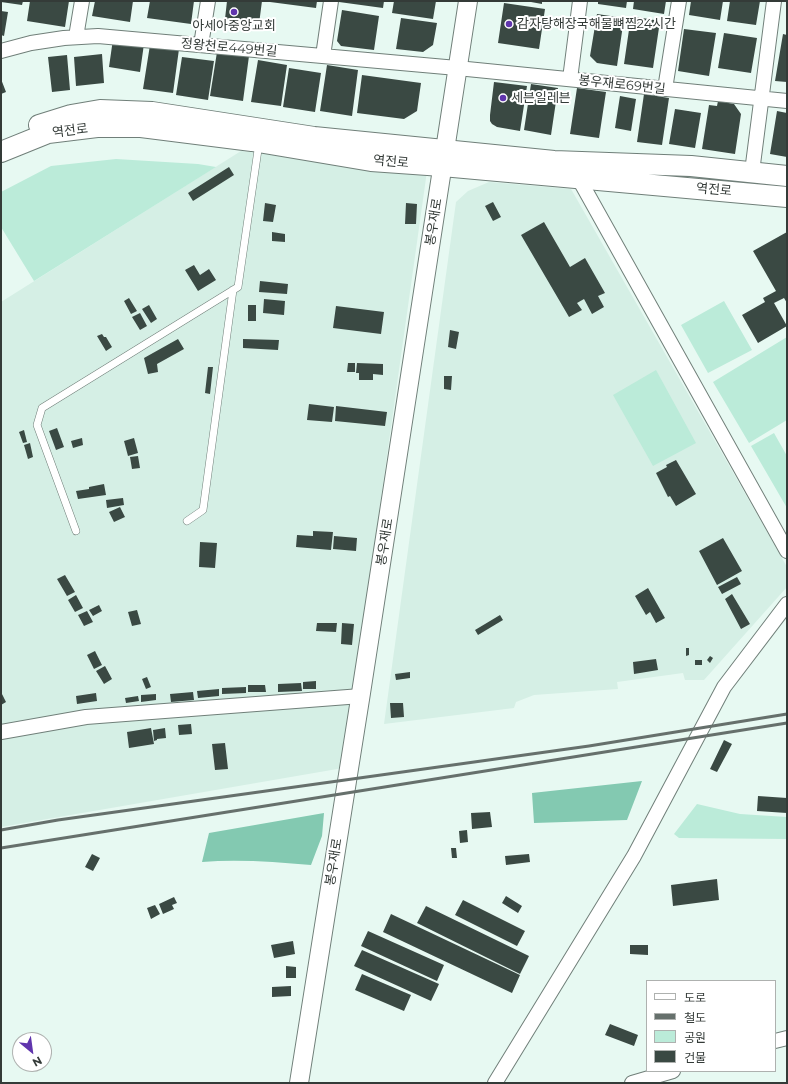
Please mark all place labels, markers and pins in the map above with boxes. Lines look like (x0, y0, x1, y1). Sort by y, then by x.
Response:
marker: 아세아중앙교회 (229, 7, 239, 17)
place label: 감자탕해장국해물뼈찜24시간 (517, 16, 676, 32)
place label: 아세아중앙교회 (192, 18, 276, 34)
marker: 감자탕해장국해물뼈찜24시간 (504, 19, 514, 29)
place label: 세븐일레븐 (511, 90, 571, 106)
marker: 세븐일레븐 (498, 93, 508, 103)

